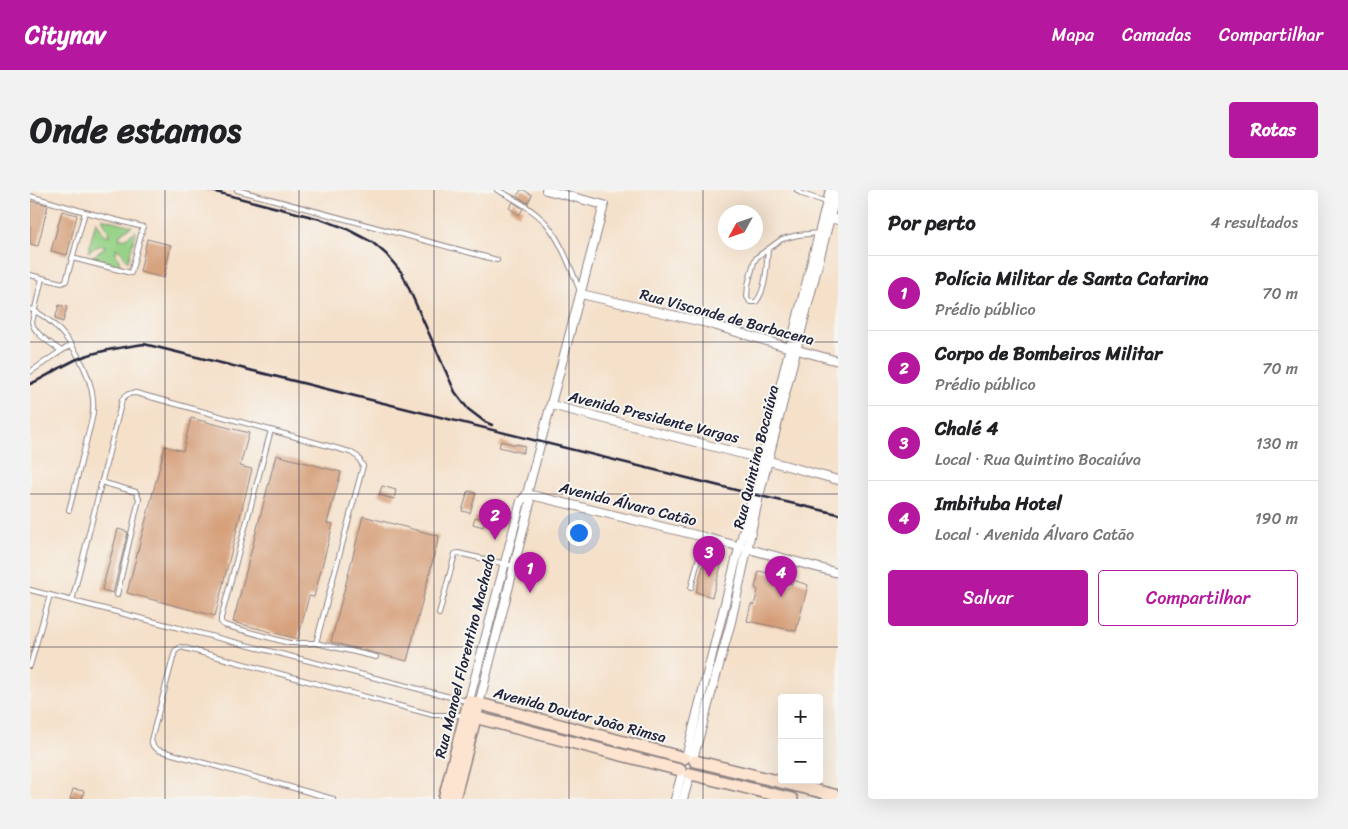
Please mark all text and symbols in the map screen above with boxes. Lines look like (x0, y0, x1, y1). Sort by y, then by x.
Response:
text: Citynav (25, 14, 106, 56)
text: Mapa (1052, 19, 1094, 51)
text: Camadas (1122, 19, 1191, 51)
text: Compartilhar (1219, 19, 1323, 51)
text: Onde estamos (30, 99, 241, 161)
button: Rotas (1229, 102, 1318, 158)
text: Por perto (888, 204, 976, 242)
north arrow (718, 205, 763, 250)
text: 4 resultados (1210, 208, 1298, 237)
text: Polícia Militar de Santa Catarina (935, 262, 1209, 295)
text: 1 (901, 279, 907, 308)
text: 70 m (1262, 279, 1298, 308)
street label: Rua Visconde de Barbacena (637, 281, 818, 353)
text: Prédio público (935, 295, 1036, 324)
text: Corpo de Bombeiros Militar (935, 337, 1162, 370)
text: 2 (899, 354, 909, 383)
text: 70 m (1262, 354, 1298, 383)
text: Prédio público (935, 370, 1036, 399)
street label: Rua Quintino Bocaiúva (726, 382, 787, 532)
street label: Avenida Presidente Vargas (565, 383, 742, 451)
text: Chalé 4 (935, 412, 998, 445)
text: 3 (900, 429, 908, 458)
text: 130 m (1256, 429, 1298, 458)
text: Local · Rua Quintino Bocaiúva (935, 445, 1141, 474)
street label: Avenida Álvaro Catão (555, 474, 700, 534)
text: Imbituba Hotel (935, 487, 1062, 520)
pin: 2 (479, 499, 511, 540)
text: 4 (899, 504, 909, 533)
text: 190 m (1255, 504, 1298, 533)
your location (566, 520, 592, 546)
text: Local · Avenida Álvaro Catão (935, 520, 1134, 549)
pin: 3 (693, 536, 725, 577)
street label: Rua Manoel Florentino Machado (427, 550, 503, 761)
pin: 1 (514, 552, 546, 593)
pin: 4 (765, 556, 797, 597)
button: Salvar (888, 570, 1088, 626)
button: Compartilhar (1098, 570, 1298, 626)
street label: Avenida Doutor João Rimsa (490, 679, 670, 751)
map controls (778, 694, 823, 784)
button: + (778, 694, 823, 739)
button: − (778, 739, 823, 784)

